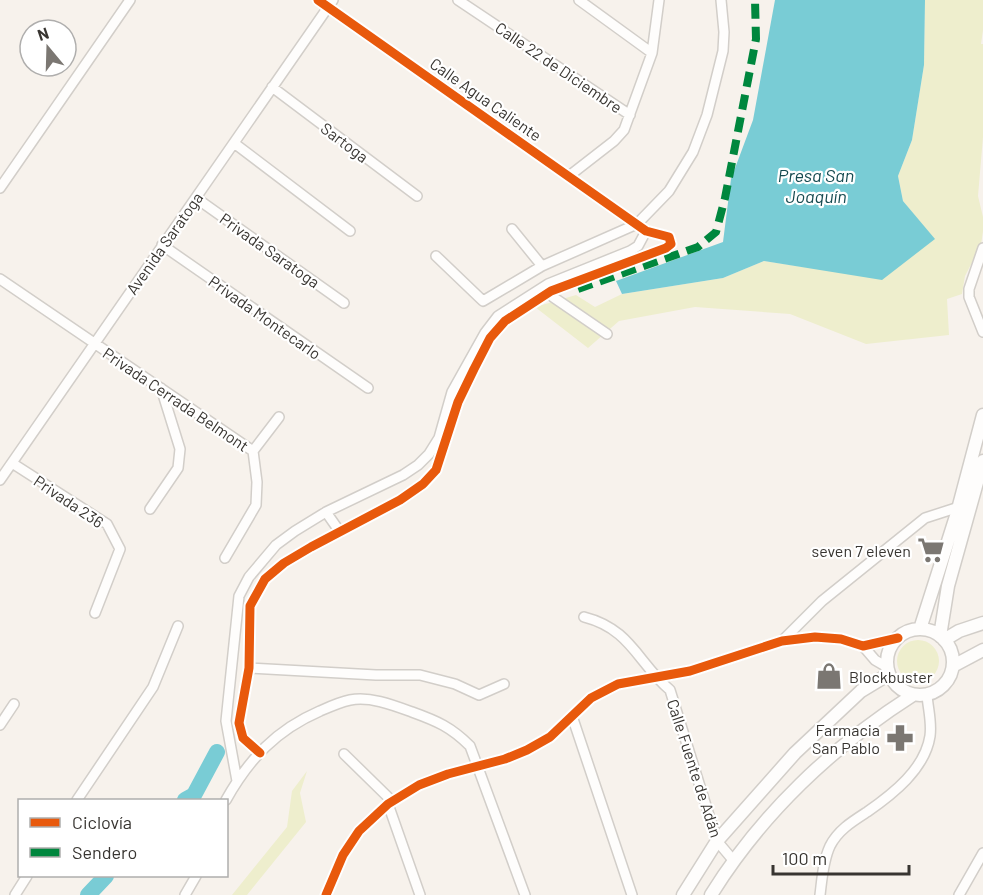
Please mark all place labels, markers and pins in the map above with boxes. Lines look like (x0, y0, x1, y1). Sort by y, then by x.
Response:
supermarket icon: seven 7 eleven (916, 535, 946, 565)
place label: seven 7 eleven (812, 541, 911, 560)
shop icon: Blockbuster (814, 661, 844, 691)
place label: Blockbuster (849, 667, 933, 686)
place label: Farmacia San Pablo (812, 720, 880, 757)
pharmacy icon: Farmacia San Pablo (885, 723, 915, 753)

